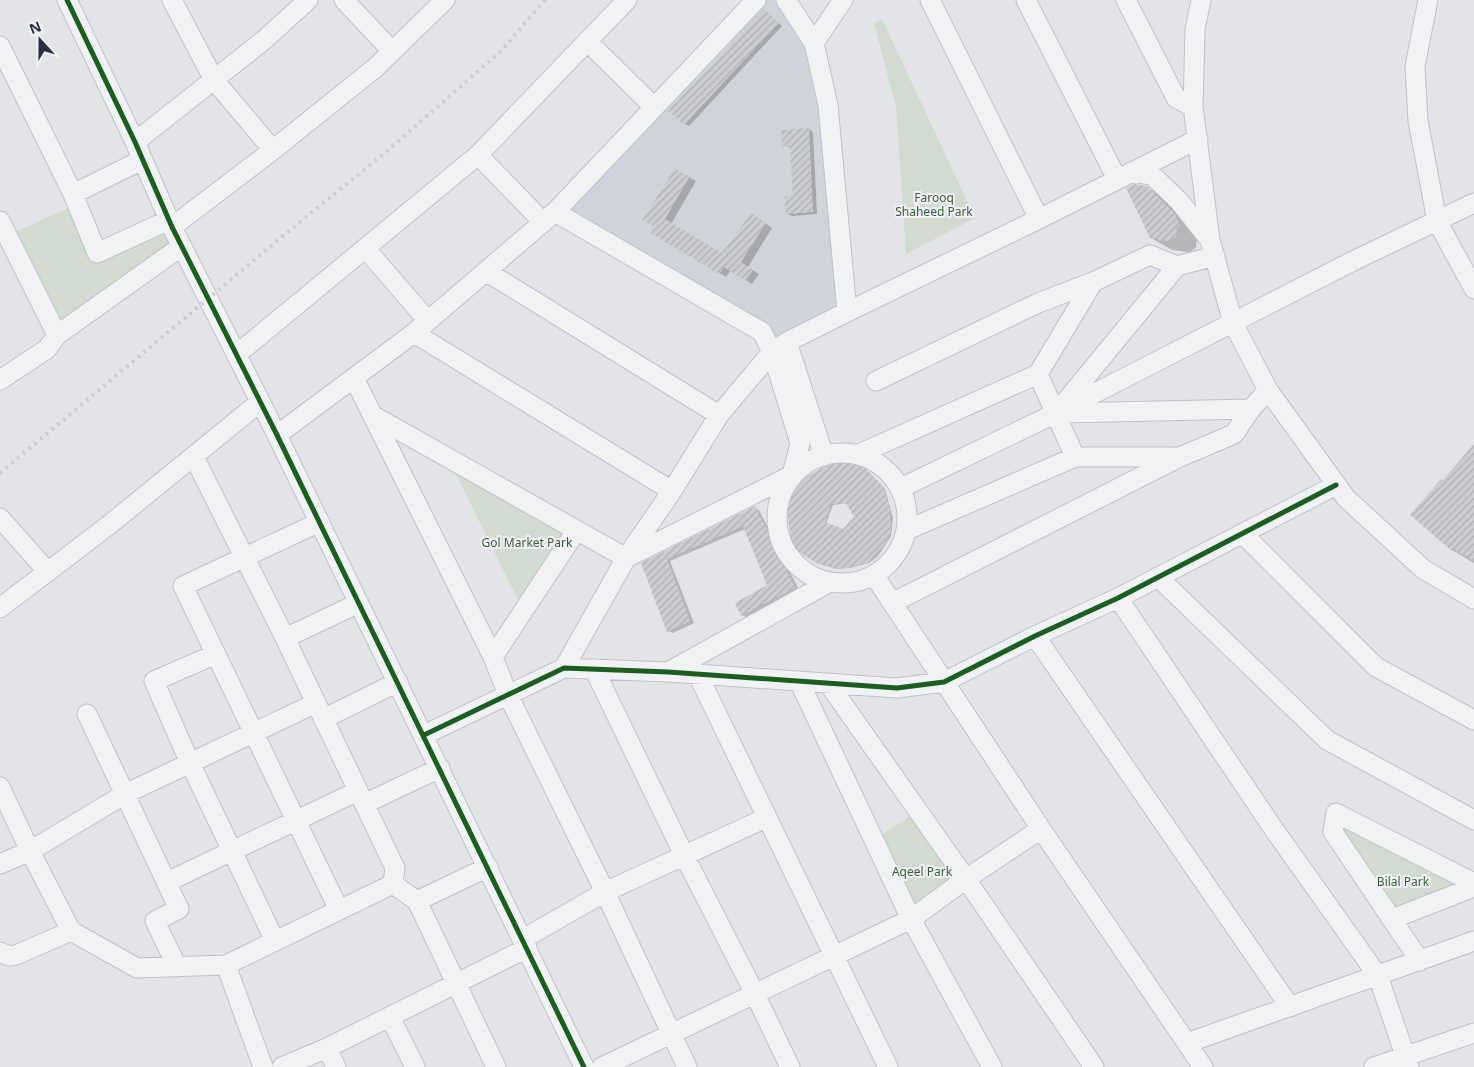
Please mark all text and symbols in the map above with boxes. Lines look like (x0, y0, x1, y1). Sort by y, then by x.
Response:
north arrow (15, 15, 65, 65)
text: N (26, 16, 44, 38)
park label: Farooq Shaheed Park (895, 189, 973, 220)
park label: Gol Market Park (482, 534, 573, 551)
park label: Aqeel Park (892, 863, 953, 880)
park label: Bilal Park (1377, 873, 1430, 890)

